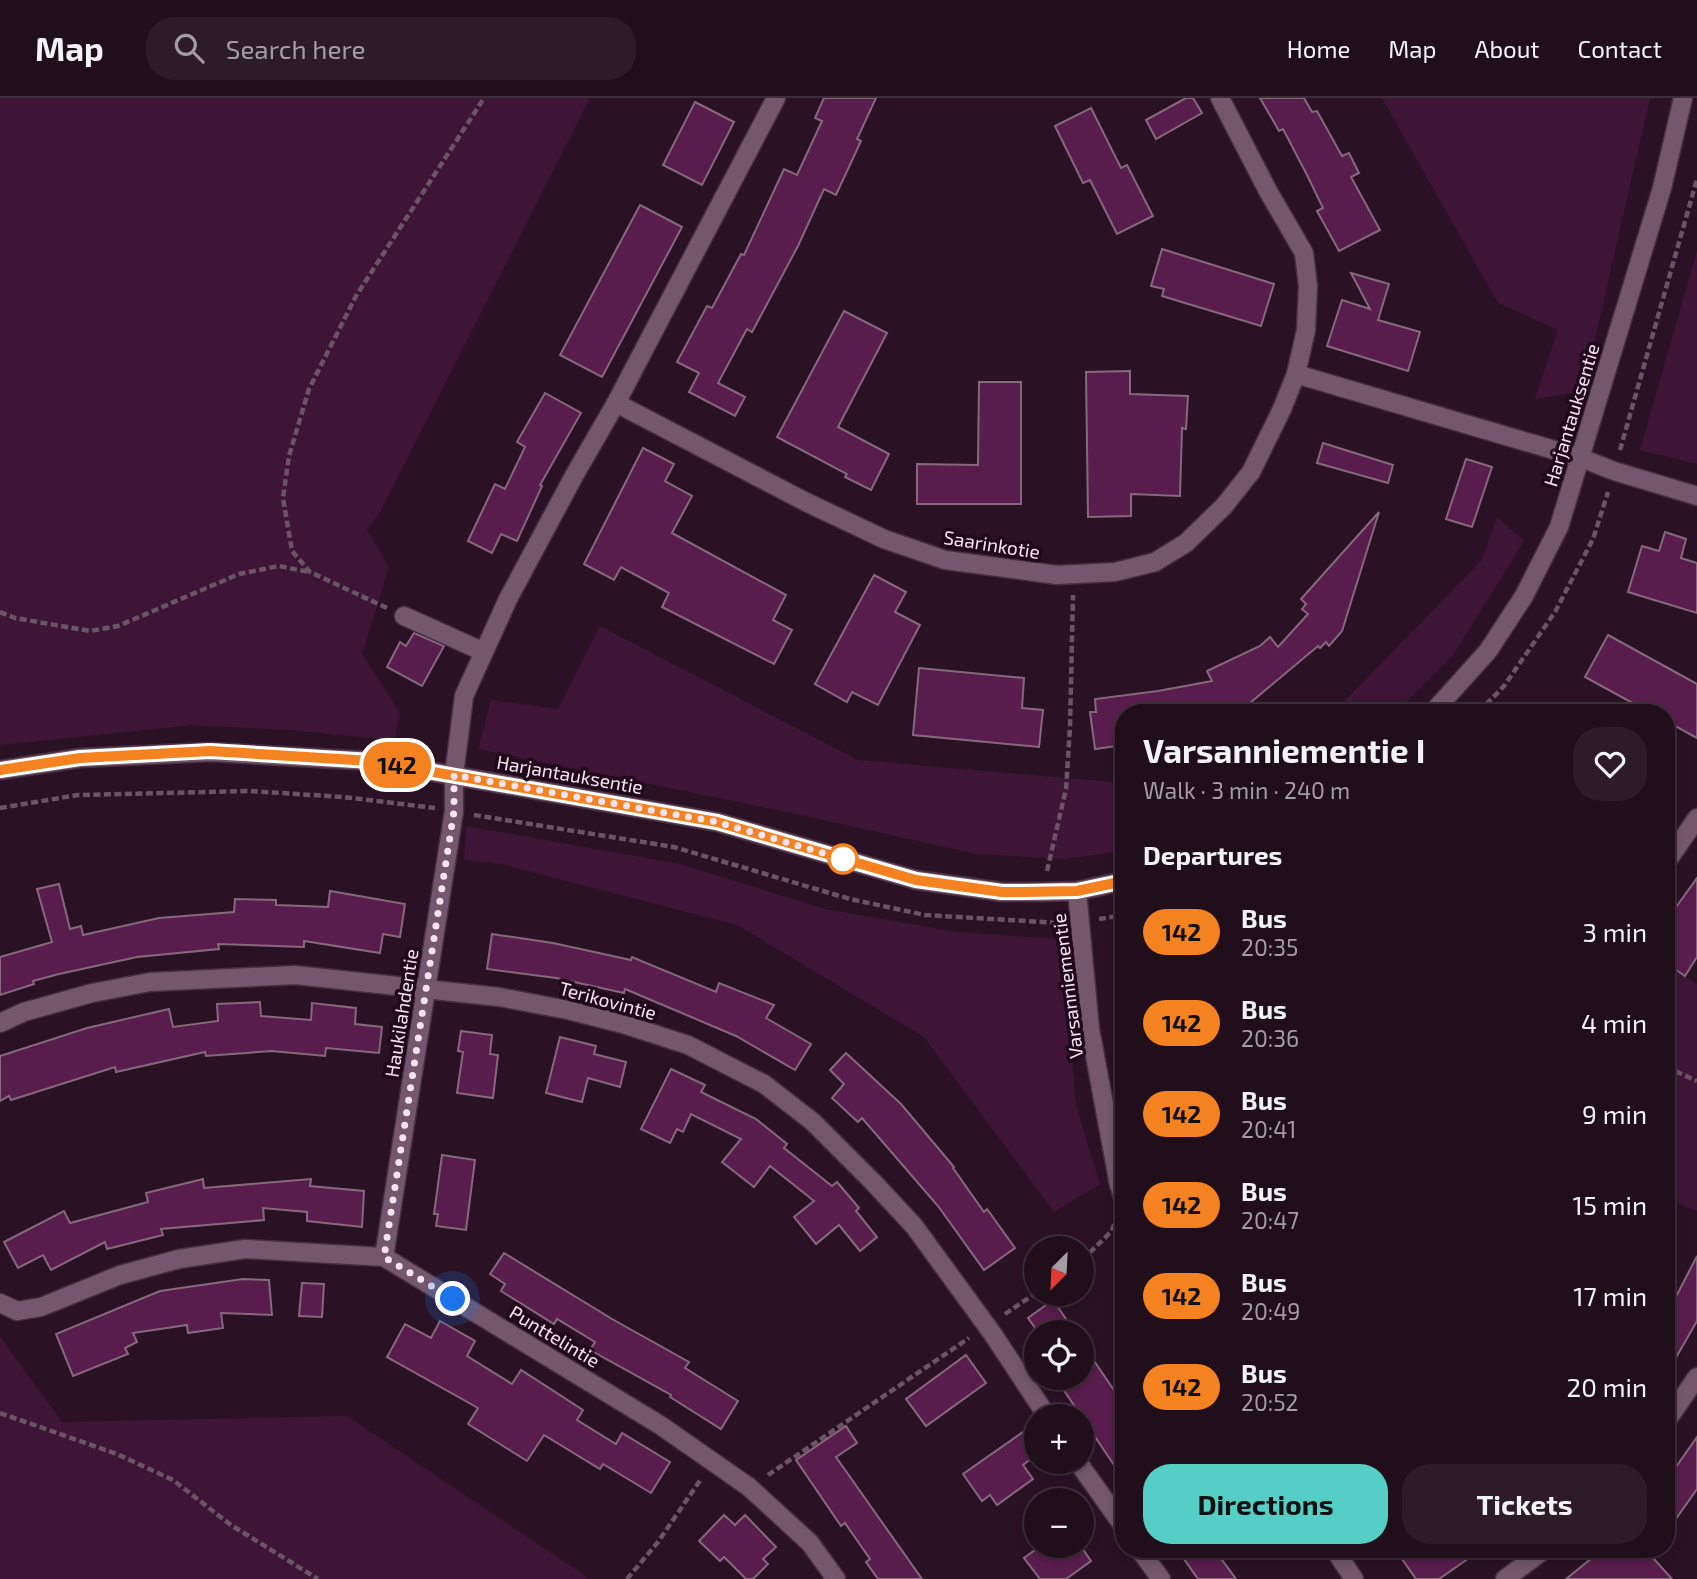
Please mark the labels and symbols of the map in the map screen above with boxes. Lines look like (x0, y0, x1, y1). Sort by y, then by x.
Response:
street label: Harjantauksentie (1538, 341, 1604, 489)
street label: Saarinkotie (942, 525, 1042, 563)
line badge: 142 (357, 742, 437, 788)
street label: Harjantauksentie (495, 750, 645, 798)
unlabelled marker (828, 844, 858, 874)
street label: Varsanniementie (1047, 912, 1087, 1060)
street label: Haukilahdentie (379, 947, 423, 1079)
street label: Terikovintie (557, 976, 659, 1024)
north arrow (1024, 1236, 1094, 1306)
your location (435, 1281, 470, 1316)
street label: Punttelintie (506, 1300, 604, 1372)

